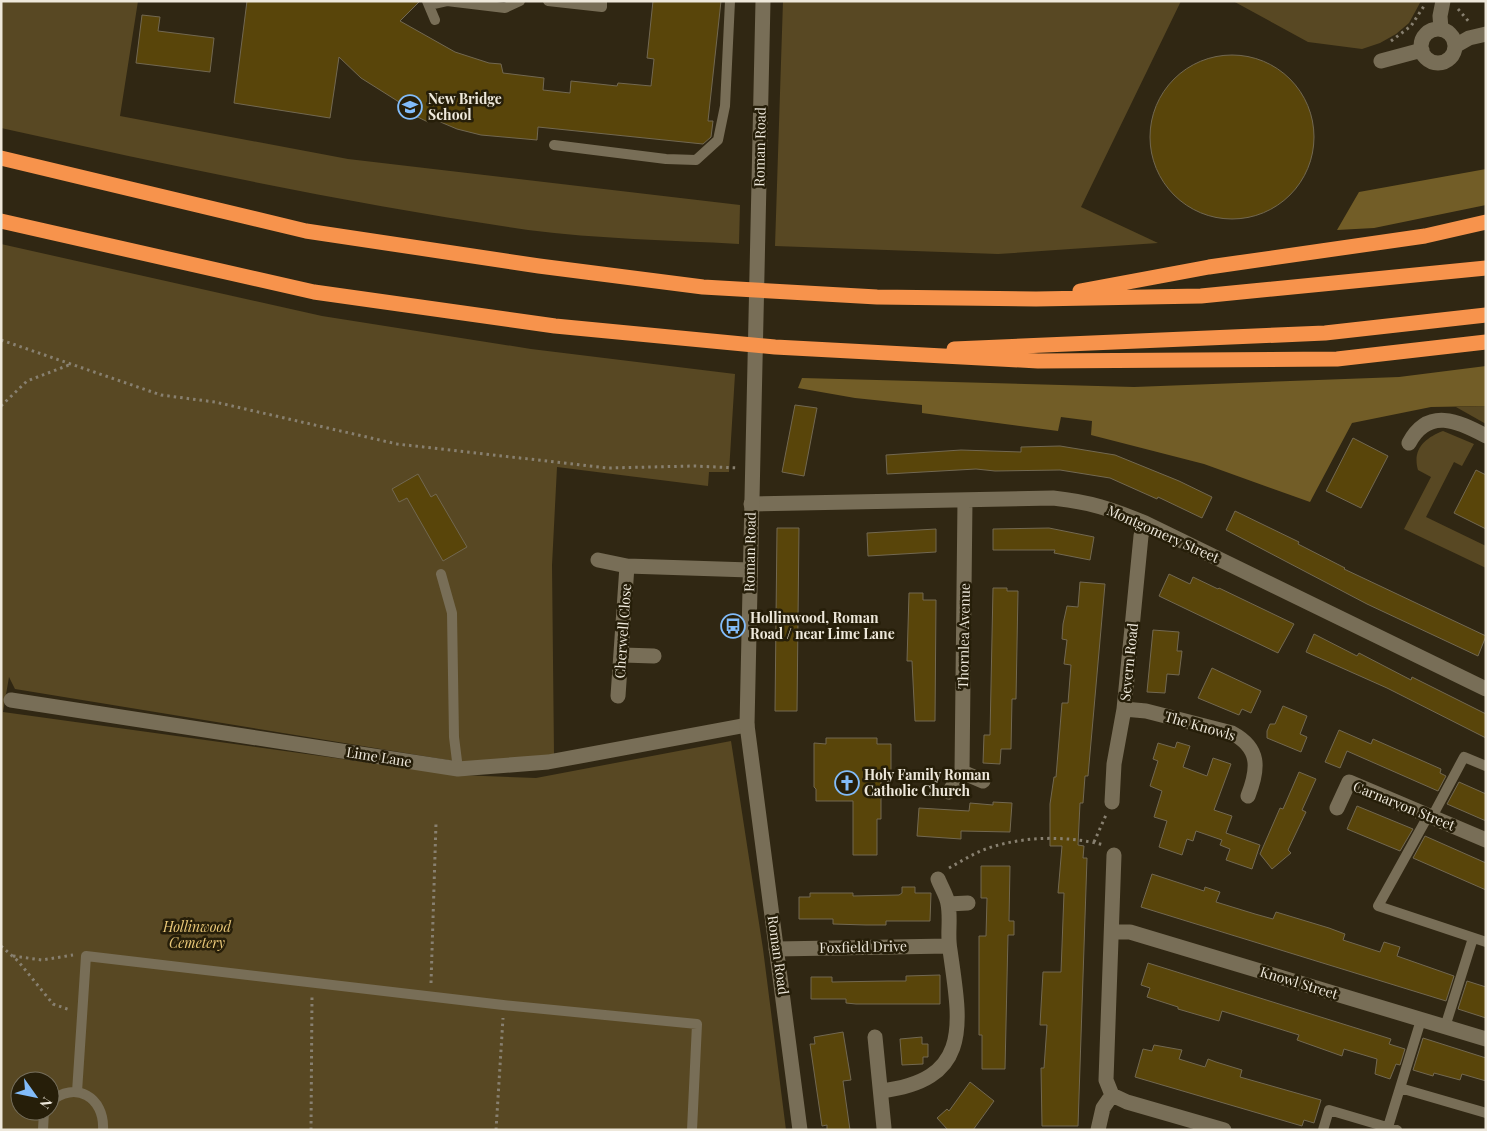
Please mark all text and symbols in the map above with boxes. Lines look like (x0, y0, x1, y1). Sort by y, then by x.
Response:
place label: New Bridge School (428, 89, 502, 124)
school or university icon: New Bridge School (397, 94, 423, 120)
street label: Roman Road (749, 107, 770, 187)
street label: Montgomery Street (1104, 500, 1223, 567)
street label: Roman Road (739, 512, 760, 592)
street label: Cherwell Close (610, 583, 635, 679)
street label: Thornlea Avenue (953, 583, 974, 689)
place label: Hollinwood, Roman Road / near Lime Lane (750, 608, 895, 643)
bus stop icon: Hollinwood, Roman Road / near Lime Lane (720, 613, 746, 639)
street label: Severn Road (1115, 622, 1142, 702)
street label: The Knowls (1162, 706, 1238, 745)
street label: Lime Lane (345, 742, 413, 771)
place label: Holy Family Roman Catholic Church (864, 765, 991, 800)
church icon: Holy Family Roman Catholic Church (834, 770, 860, 796)
street label: Carnarvon Street (1350, 776, 1459, 835)
street label: Roman Road (764, 914, 793, 996)
park label: Hollinwood Cemetery (162, 917, 231, 952)
street label: Foxfield Drive (819, 936, 907, 957)
street label: Knowl Street (1258, 962, 1341, 1004)
north arrow (10, 1071, 60, 1121)
text: N (36, 1094, 57, 1113)

